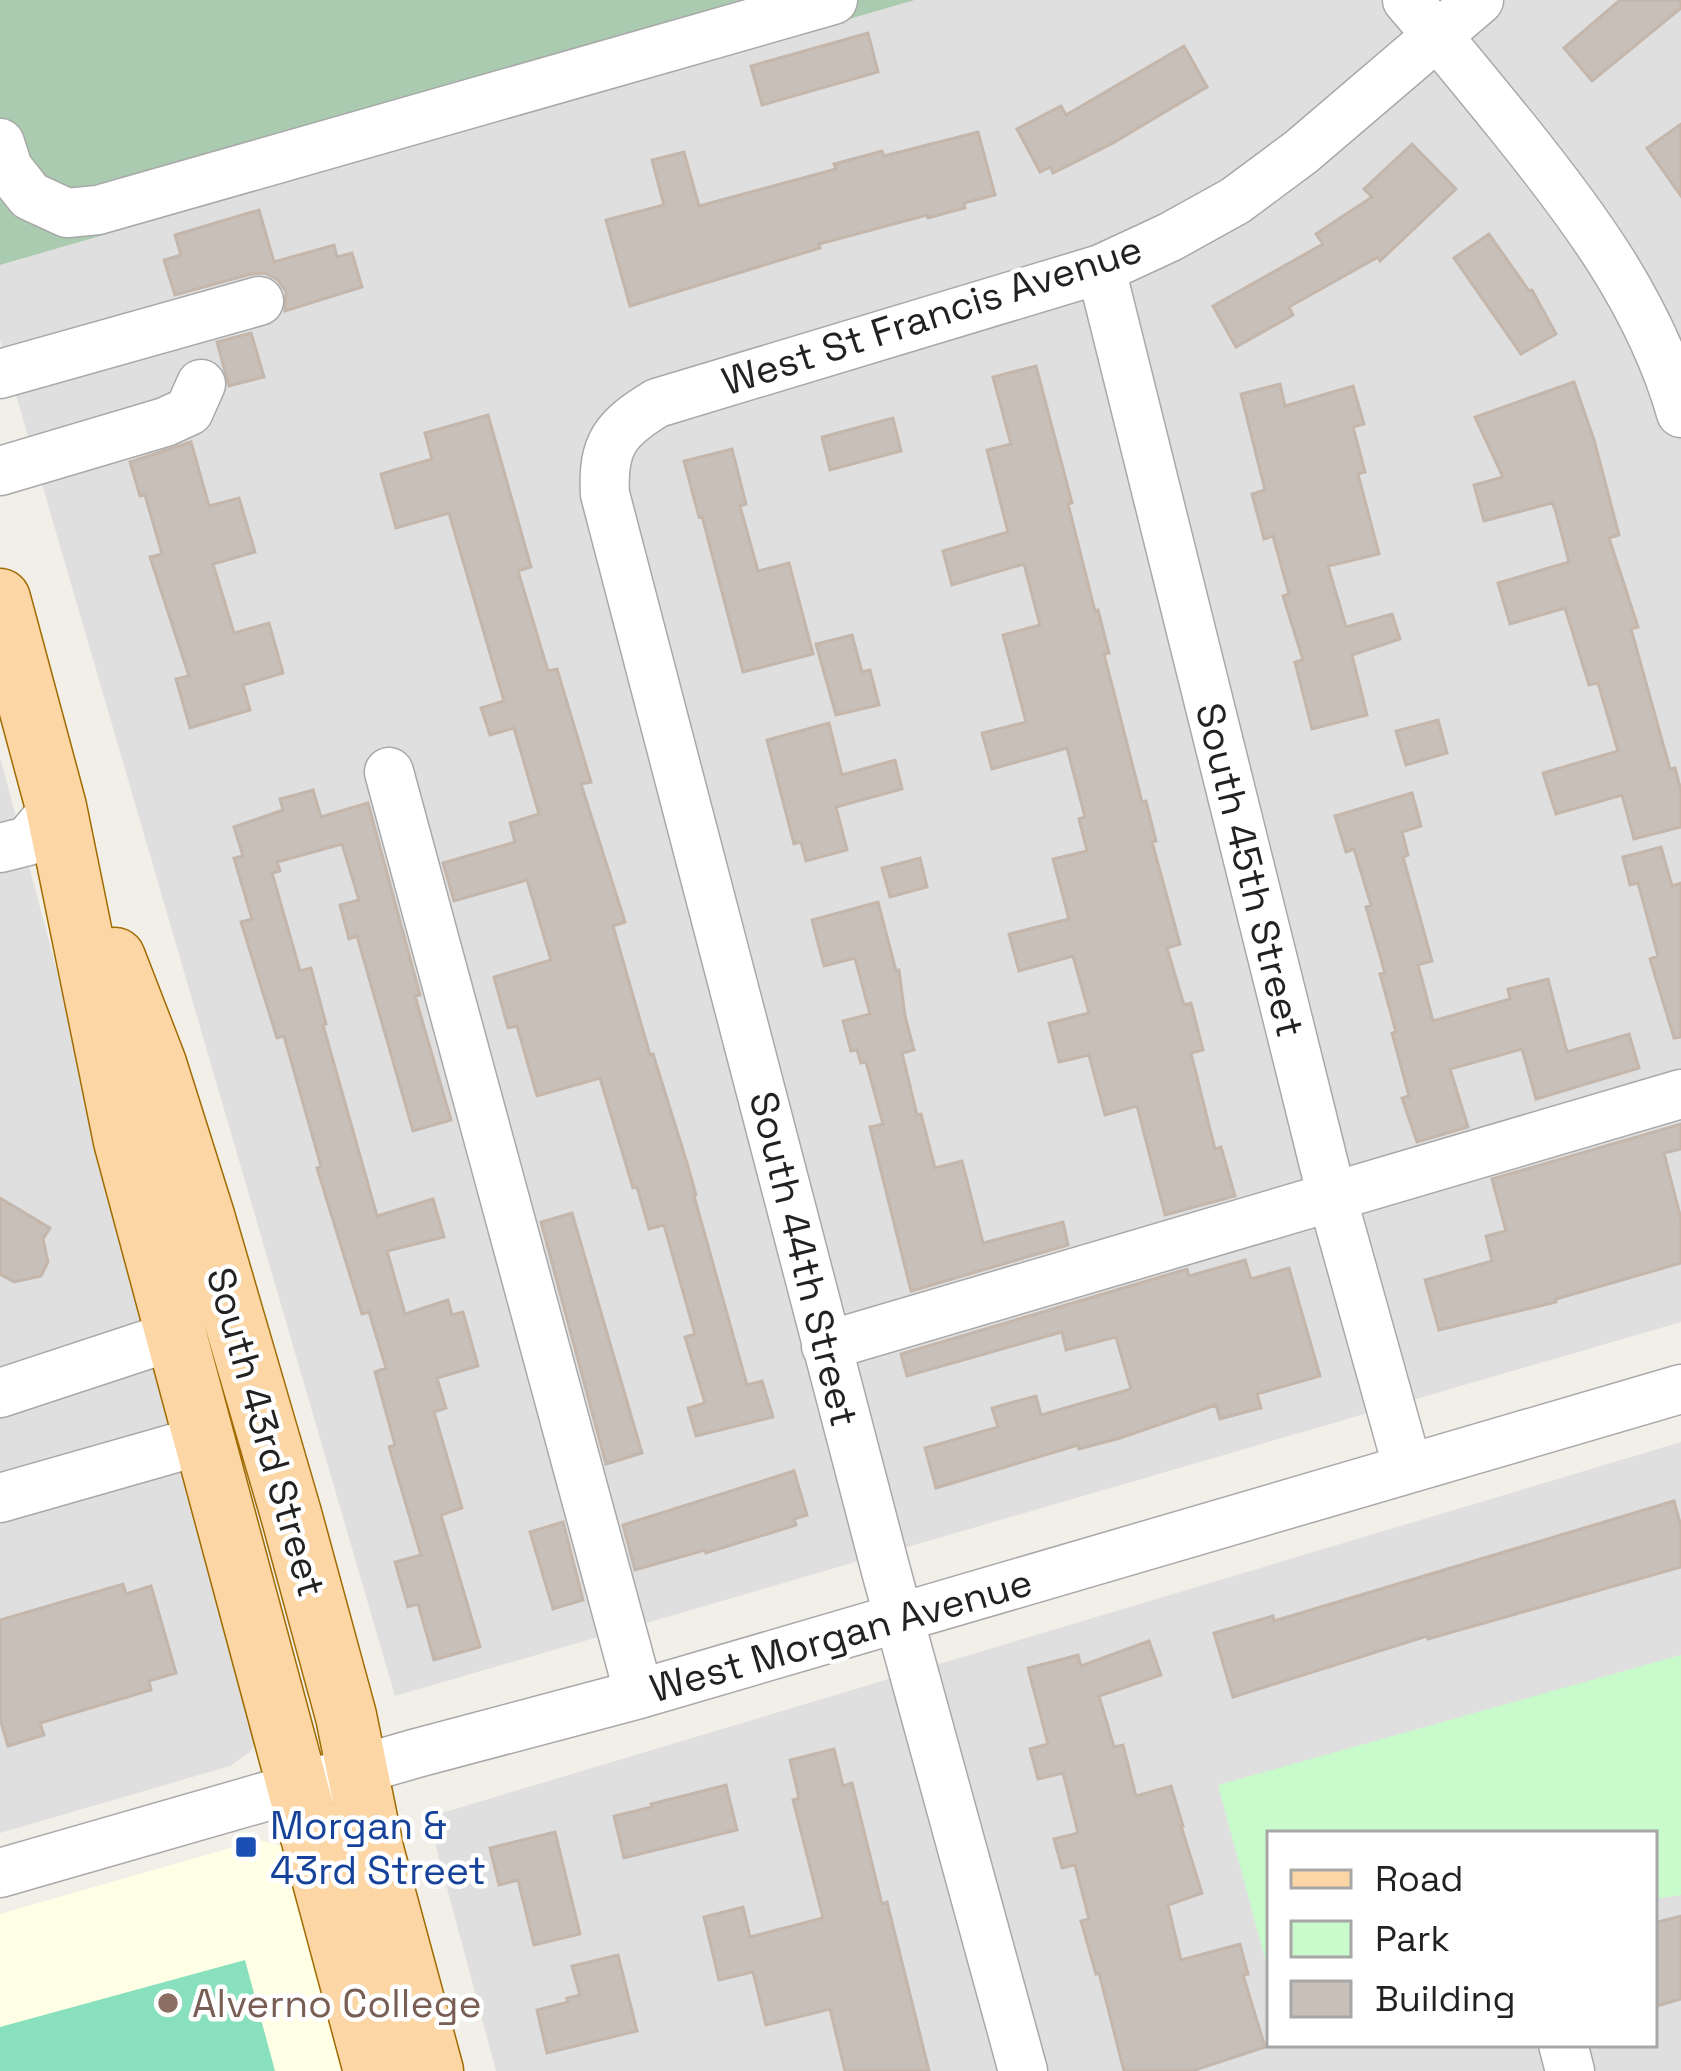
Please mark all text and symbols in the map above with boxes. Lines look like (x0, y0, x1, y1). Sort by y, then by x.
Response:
street label: West St Francis Avenue (716, 224, 1148, 406)
street label: South 45th Street (1185, 698, 1315, 1042)
street label: South 44th Street (739, 1086, 869, 1432)
street label: South 43rd Street (196, 1262, 336, 1602)
street label: West Morgan Avenue (644, 1557, 1038, 1713)
place label: Morgan & 43rd Street (270, 1801, 486, 1895)
legend (1267, 1831, 1657, 2047)
marker: Morgan & 43rd Street (233, 1834, 259, 1860)
text: Road (1375, 1856, 1463, 1902)
text: Park (1375, 1916, 1450, 1962)
text: Building (1375, 1976, 1516, 2022)
place label: Alverno College (192, 1979, 482, 2028)
marker: Alverno College (155, 1990, 181, 2016)

